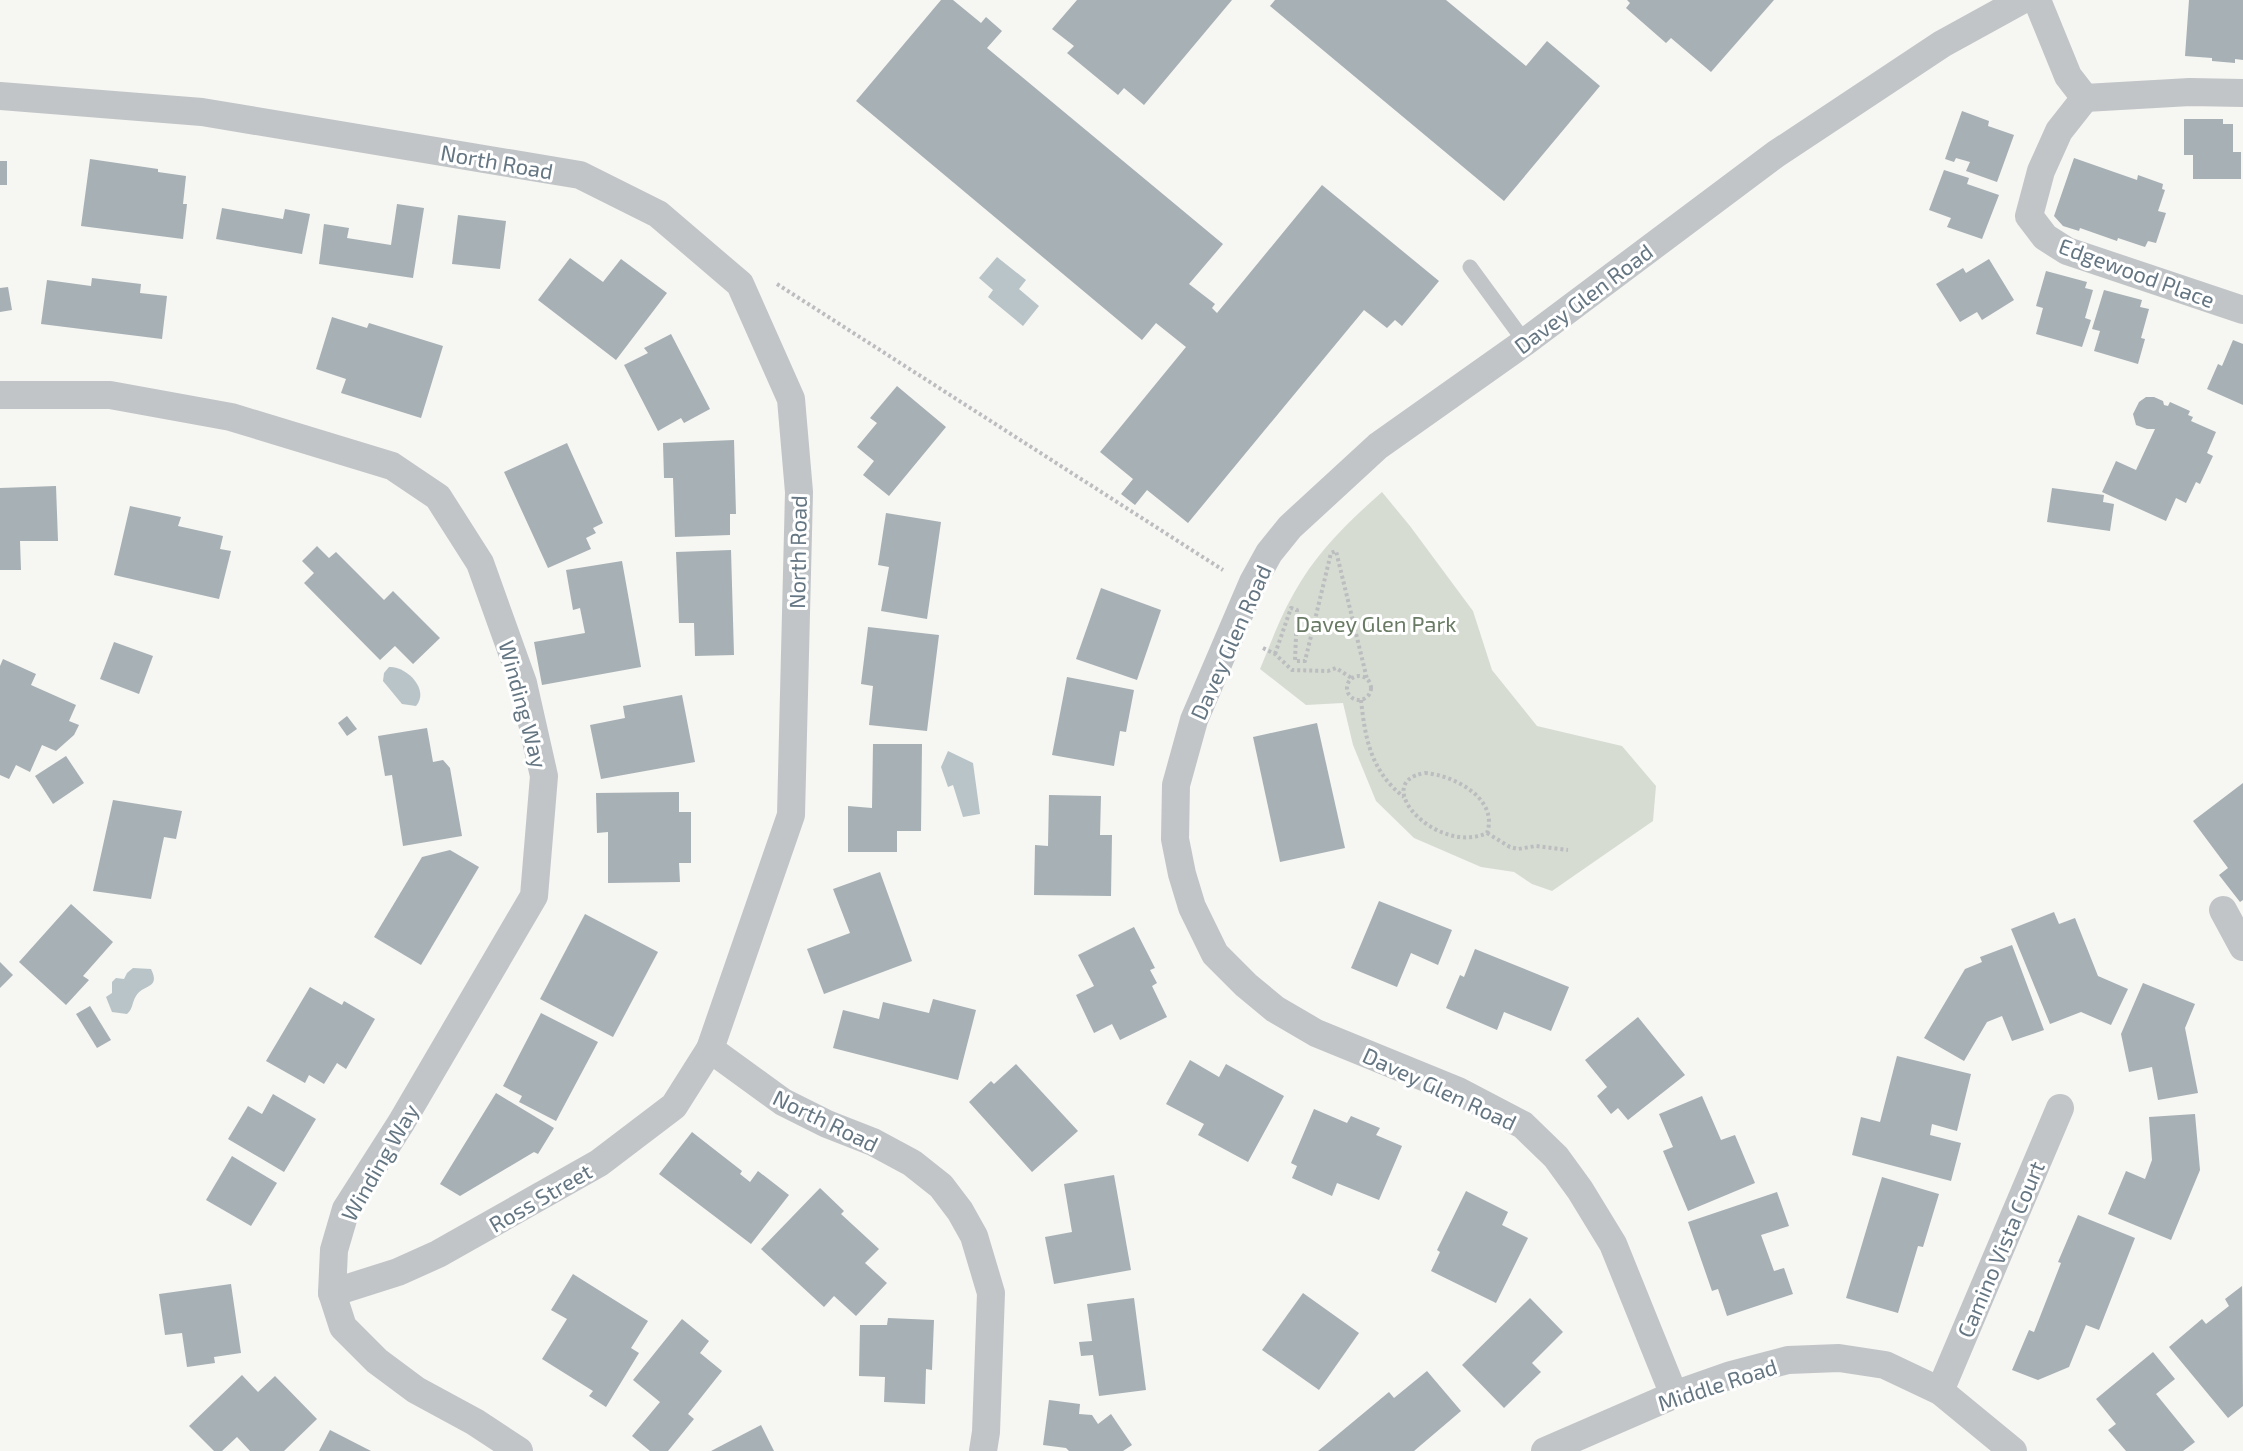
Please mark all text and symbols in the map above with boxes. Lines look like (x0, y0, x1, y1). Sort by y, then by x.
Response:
street label: North Road (439, 138, 555, 184)
street label: Edgewood Place (2056, 232, 2218, 312)
street label: Davey Glen Road (1509, 238, 1657, 358)
street label: North Road (783, 495, 811, 609)
street label: Davey Glen Road (1184, 561, 1276, 723)
park label: Davey Glen Park (1296, 610, 1456, 636)
street label: Winding Way (494, 637, 554, 771)
street label: Davey Glen Road (1359, 1041, 1521, 1135)
street label: North Road (769, 1083, 883, 1157)
street label: Winding Way (335, 1098, 423, 1225)
street label: Ross Street (484, 1157, 596, 1237)
street label: Camino Vista Court (1951, 1157, 2049, 1341)
street label: Middle Road (1654, 1352, 1780, 1416)

